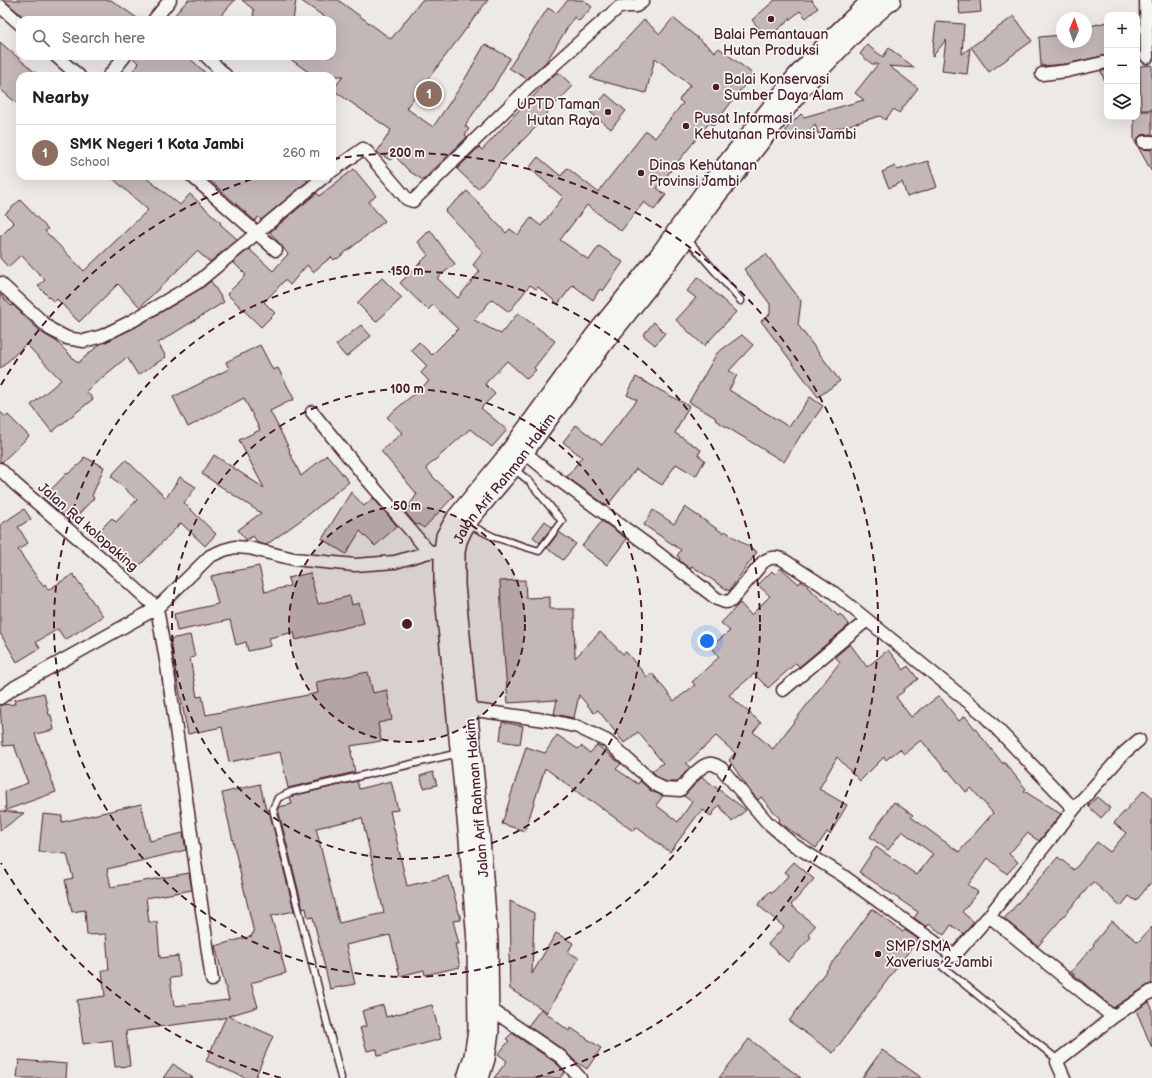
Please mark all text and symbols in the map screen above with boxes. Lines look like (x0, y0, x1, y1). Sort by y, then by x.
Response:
north arrow (1056, 12, 1092, 48)
map controls (1104, 12, 1140, 120)
button: + (1104, 12, 1140, 48)
marker: Balai Pemantauan Hutan Produksi (766, 14, 776, 24)
search box (16, 16, 336, 60)
place label: Balai Pemantauan Hutan Produksi (714, 26, 829, 59)
icon: search (30, 27, 52, 49)
text: Search here (62, 29, 145, 48)
button: − (1104, 48, 1140, 84)
place label: Balai Konservasi Sumber Daya Alam (724, 71, 844, 104)
pin: 1 (416, 79, 442, 109)
marker: Balai Konservasi Sumber Daya Alam (711, 82, 721, 92)
button: layers (1104, 84, 1140, 120)
text: Nearby (32, 88, 89, 108)
place label: UPTD Taman Hutan Raya (517, 96, 600, 129)
marker: UPTD Taman Hutan Raya (603, 107, 613, 117)
place label: Pusat Informasi Kehutanan Provinsi Jambi (694, 110, 856, 143)
marker: Pusat Informasi Kehutanan Provinsi Jambi (681, 121, 691, 131)
text: SMK Negeri 1 Kota Jambi (70, 135, 244, 154)
text: 1 (42, 145, 48, 161)
text: 260 m (282, 145, 320, 161)
text: 200 m (389, 146, 425, 161)
text: School (70, 154, 110, 170)
place label: Dinas Kehutanan Provinsi Jambi (649, 157, 757, 190)
marker: Dinas Kehutanan Provinsi Jambi (636, 168, 646, 178)
text: 150 m (391, 264, 423, 279)
text: 100 m (390, 382, 424, 397)
street label: Jalan Arif Rahman Hakim (450, 410, 559, 546)
street label: Jalan Rd kolopaking (34, 479, 142, 575)
text: 50 m (393, 499, 421, 514)
centre of rings (400, 617, 414, 631)
your location (697, 631, 717, 651)
street label: Jalan Arif Rahman Hakim (462, 718, 492, 878)
place label: SMP/SMA Xaverius 2 Jambi (885, 938, 993, 971)
marker: SMP/SMA Xaverius 2 Jambi (873, 949, 883, 959)

